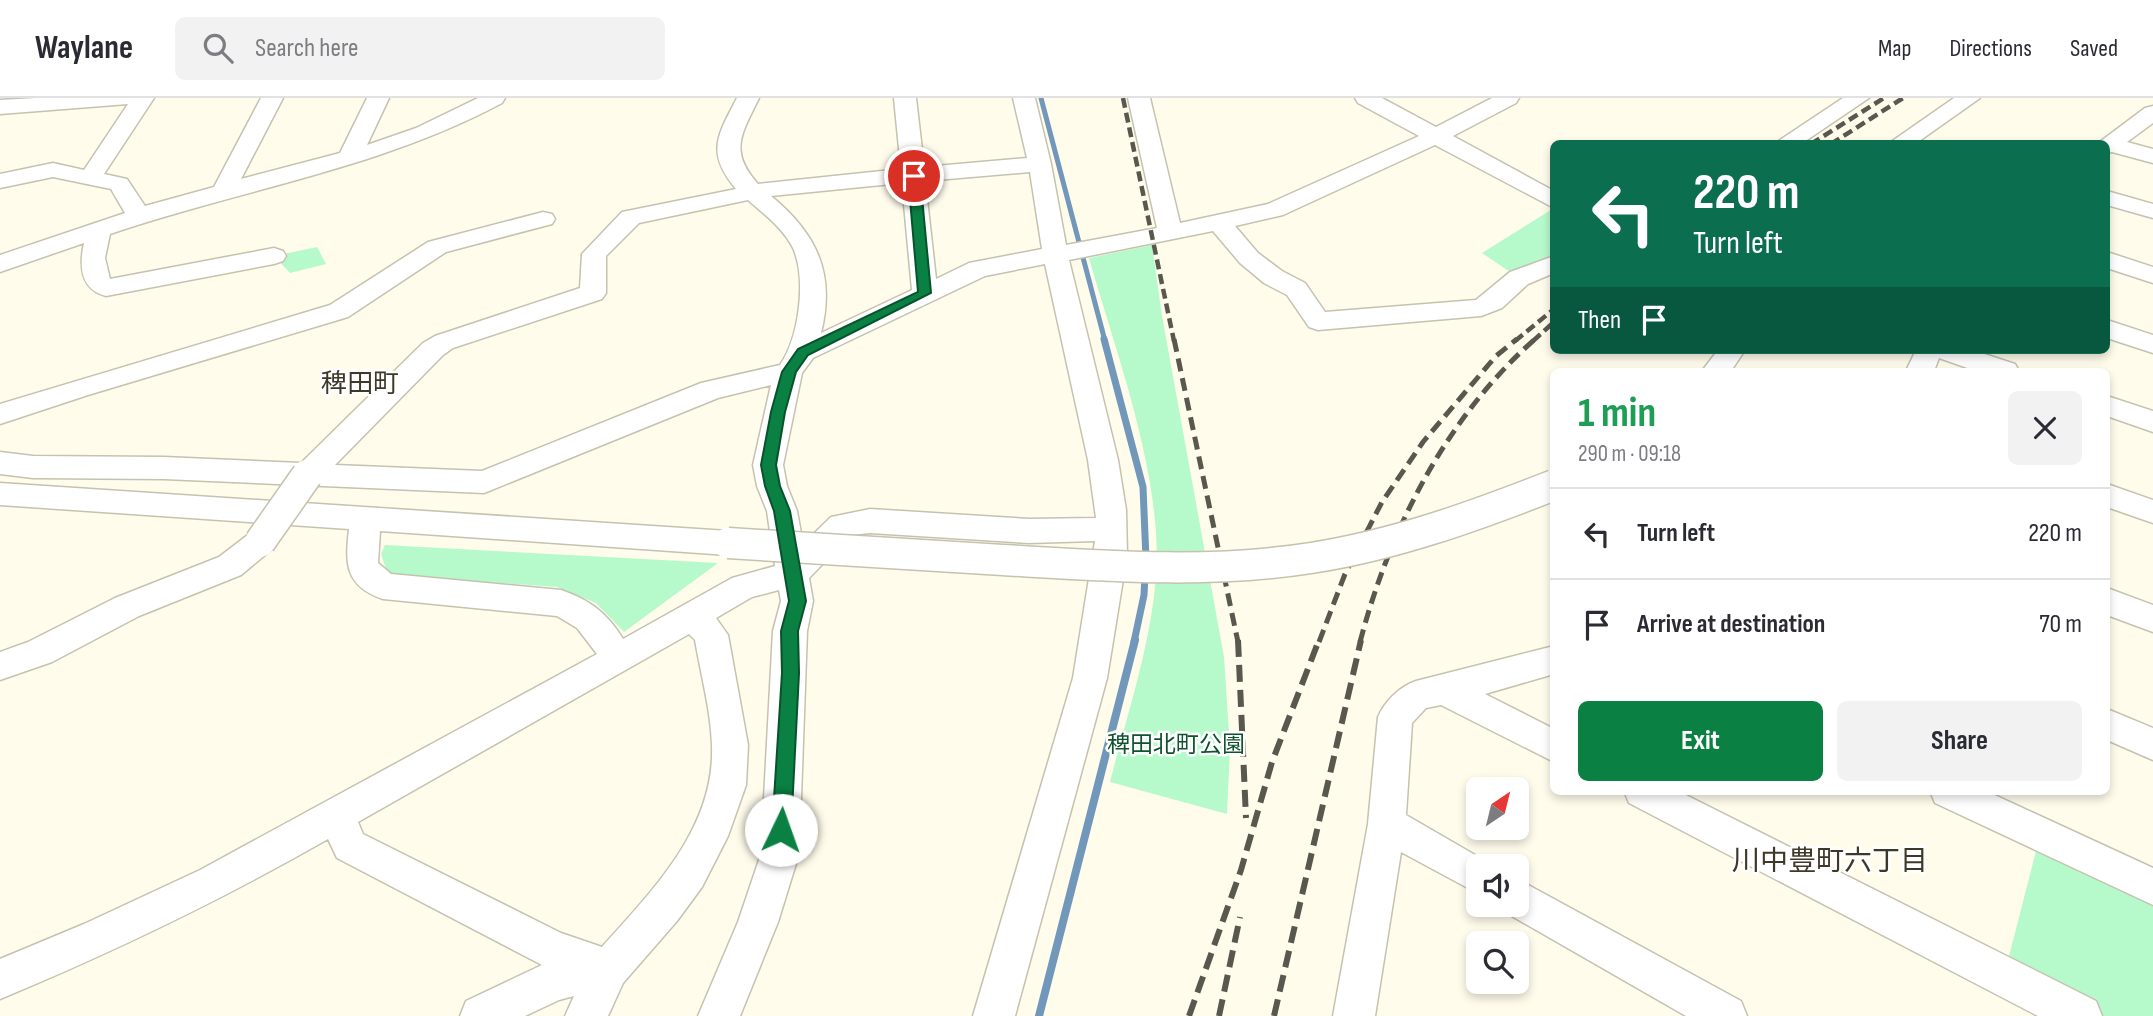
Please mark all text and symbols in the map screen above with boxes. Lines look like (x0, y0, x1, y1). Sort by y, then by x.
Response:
search box (175, 17, 665, 80)
text: Waylane (35, 28, 133, 68)
icon: search (199, 29, 237, 67)
text: Search here (255, 33, 358, 64)
text: Map (1878, 34, 1911, 63)
text: Directions (1949, 34, 2032, 63)
text: Saved (2070, 34, 2118, 63)
pin (884, 146, 944, 206)
icon: arrive (895, 157, 933, 195)
text: 220 m (1693, 164, 1799, 223)
icon: left (1578, 168, 1669, 259)
text: Turn left (1693, 224, 1783, 263)
icon: arrive (1635, 301, 1673, 339)
text: Then (1578, 305, 1621, 336)
district label: 稗田町 (321, 369, 399, 400)
text: 1 min (1578, 388, 1656, 439)
button: close (2008, 391, 2082, 465)
text: 290 m · 09:18 (1578, 440, 1681, 468)
icon: left (1578, 515, 1616, 553)
text: Turn left (1637, 518, 1715, 549)
text: 220 m (2028, 518, 2082, 549)
icon: arrive (1578, 606, 1616, 644)
text: Arrive at destination (1637, 609, 1825, 640)
text: 70 m (2039, 609, 2082, 640)
button: Exit (1578, 701, 1823, 781)
button: Share (1837, 701, 2082, 781)
park label: 稗田北町公園 (1107, 731, 1245, 759)
north arrow (1466, 777, 1530, 840)
map controls (1466, 777, 1529, 994)
position arrow (744, 793, 818, 867)
district label: 川中豊町六丁目 (1732, 845, 1928, 878)
button: sound (1466, 854, 1529, 917)
button: search (1466, 931, 1529, 994)

